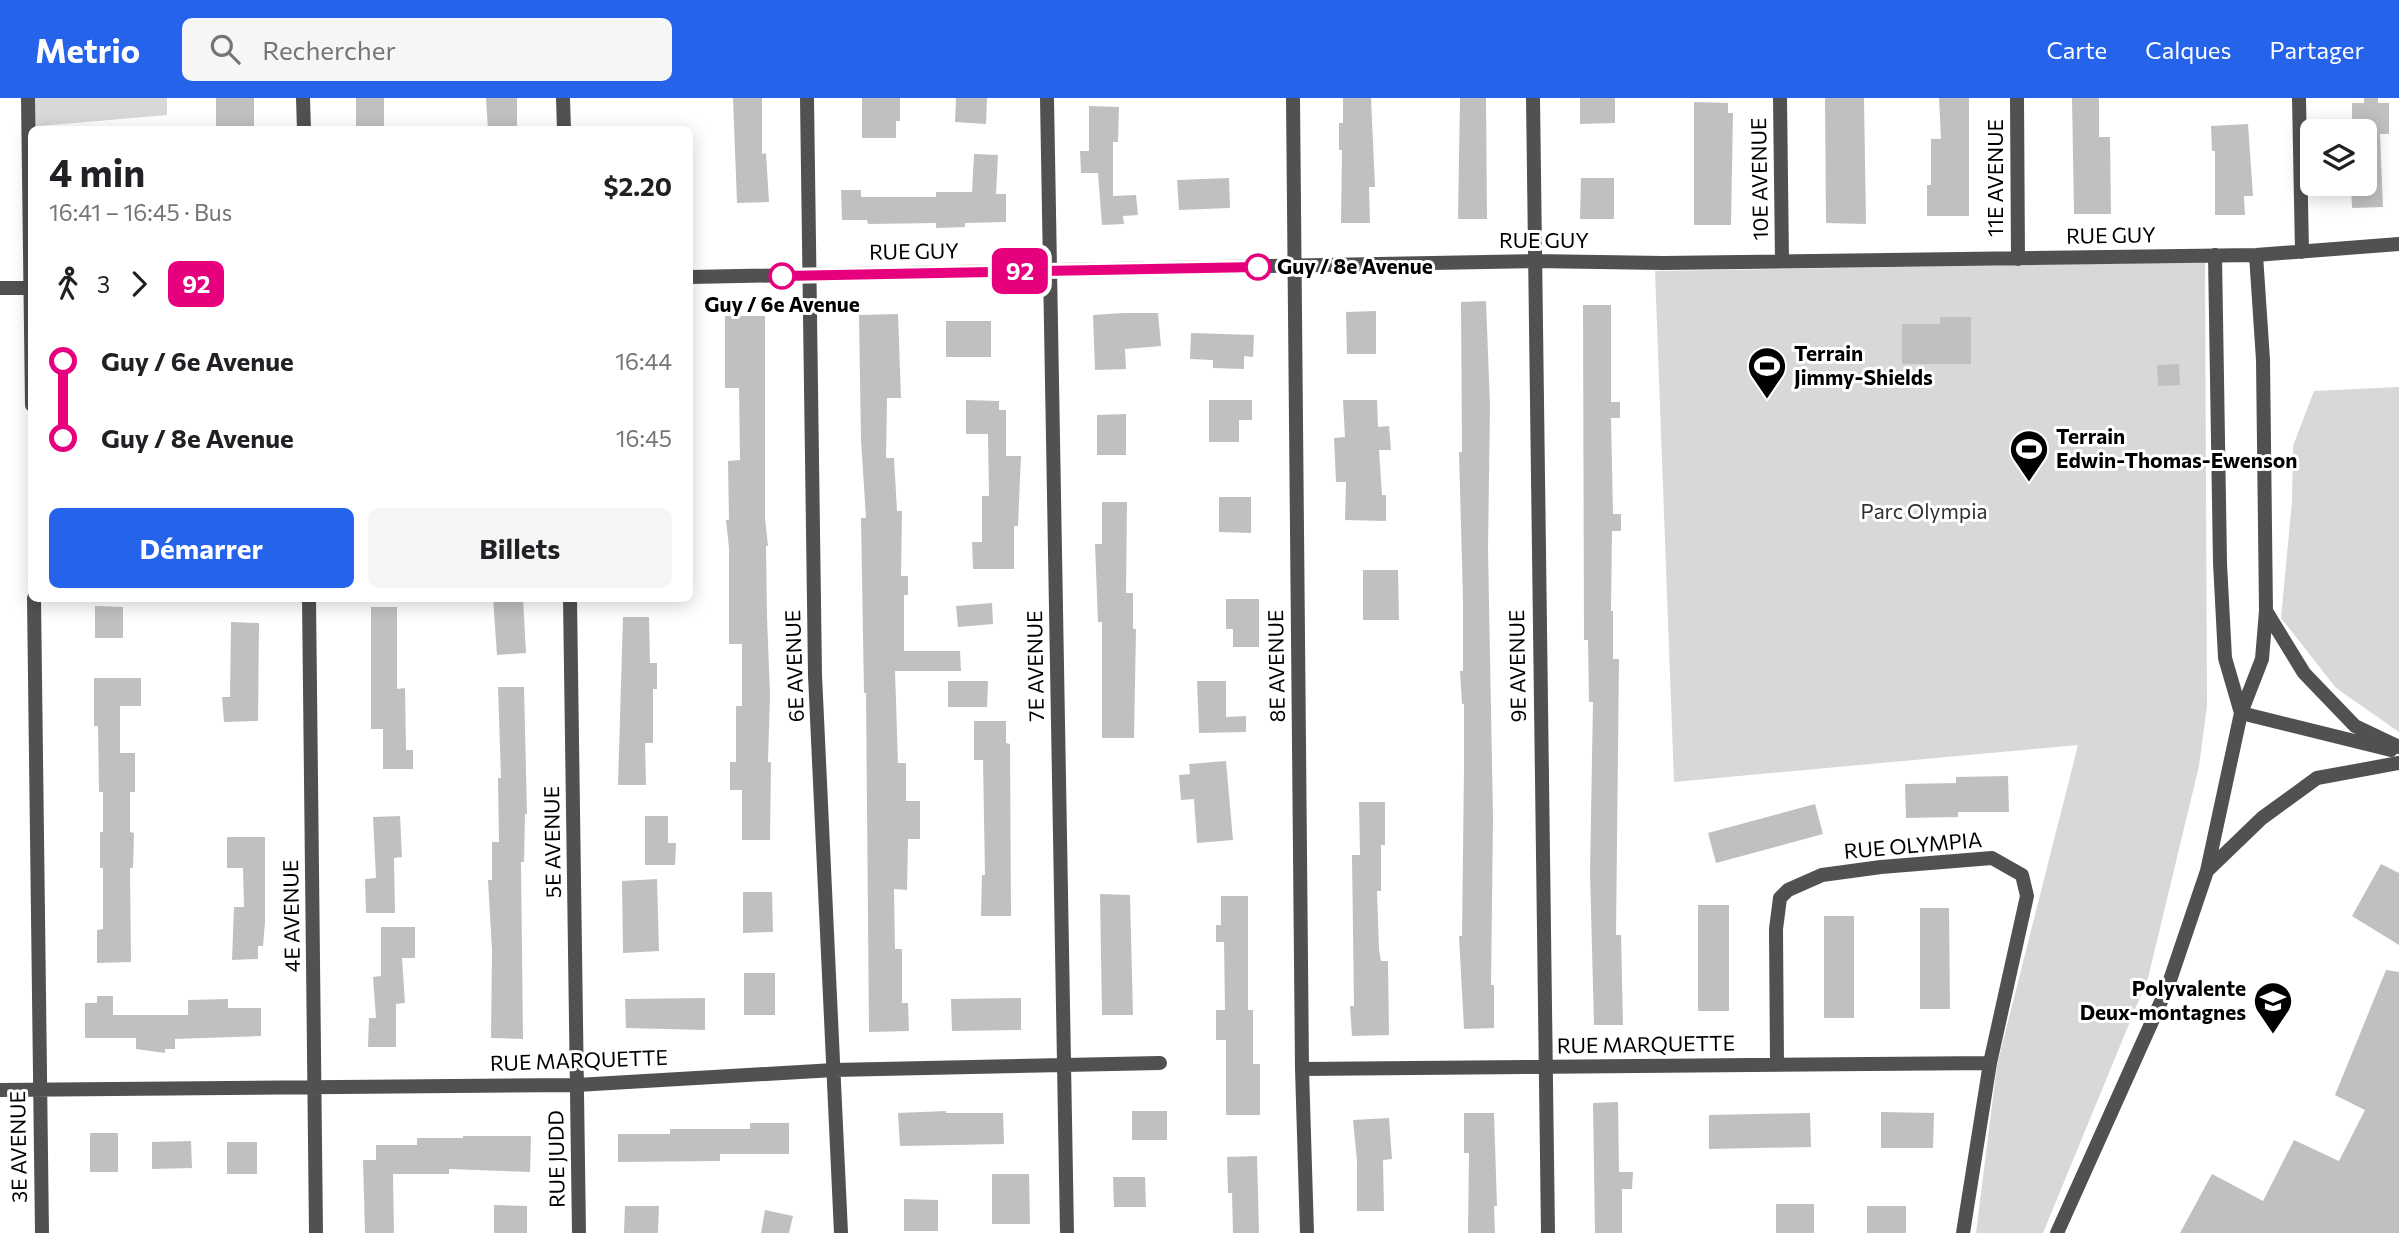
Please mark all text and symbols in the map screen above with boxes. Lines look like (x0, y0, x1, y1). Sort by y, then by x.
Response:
search box (182, 18, 672, 81)
text: Metrio (35, 29, 140, 70)
icon: search (206, 30, 244, 68)
text: Rechercher (262, 34, 396, 65)
text: Carte (2046, 35, 2107, 64)
text: Calques (2145, 35, 2231, 64)
text: Partager (2269, 35, 2364, 64)
street label: 10E AVENUE (1745, 117, 1772, 241)
street label: 11E AVENUE (1982, 119, 2007, 237)
map controls (2300, 119, 2377, 196)
button: layers (2300, 119, 2377, 196)
text: 4 min (49, 148, 145, 195)
text: $2.20 (603, 170, 672, 201)
text: 16:41 – 16:45 · Bus (49, 198, 232, 226)
street label: RUE GUY (2066, 221, 2156, 248)
street label: RUE GUY (1499, 227, 1589, 252)
street label: RUE GUY (869, 237, 959, 264)
line badge: 92 (988, 248, 1052, 294)
place label: Guy / 8e Avenue (1277, 253, 1433, 278)
marker: Guy / 8e Avenue (1245, 254, 1271, 280)
text: 92 (1006, 256, 1034, 285)
marker: Guy / 6e Avenue (769, 263, 795, 289)
icon: walk (49, 265, 87, 303)
icon: forward (120, 265, 158, 303)
text: 92 (182, 269, 210, 298)
text: 3 (97, 270, 110, 298)
place label: Guy / 6e Avenue (704, 291, 860, 316)
place label: Terrain Jimmy-Shields (1794, 340, 1933, 389)
text: Guy / 6e Avenue (101, 345, 294, 376)
sports icon: Terrain Jimmy-Shields (1746, 345, 1788, 400)
text: 16:44 (615, 347, 672, 375)
text: Guy / 8e Avenue (101, 422, 294, 453)
place label: Terrain Edwin-Thomas-Ewenson (2056, 423, 2298, 472)
text: 16:45 (616, 424, 672, 452)
sports icon: Terrain Edwin-Thomas-Ewenson (2008, 428, 2050, 483)
park label: Parc Olympia (1860, 498, 1988, 523)
button: Démarrer (49, 508, 354, 588)
button: Billets (368, 508, 672, 588)
street label: 6E AVENUE (779, 609, 808, 723)
street label: 8E AVENUE (1262, 609, 1289, 723)
street label: 9E AVENUE (1503, 609, 1530, 723)
street label: 7E AVENUE (1021, 610, 1048, 722)
street label: 5E AVENUE (538, 786, 565, 898)
street label: RUE OLYMPIA (1843, 826, 1983, 863)
street label: 4E AVENUE (277, 860, 304, 973)
place label: Polyvalente Deux-montagnes (2080, 975, 2246, 1024)
school or university icon: Polyvalente Deux-montagnes (2252, 980, 2294, 1035)
street label: RUE MARQUETTE (1557, 1029, 1735, 1058)
street label: RUE MARQUETTE (489, 1044, 668, 1075)
street label: 3E AVENUE (4, 1091, 31, 1203)
street label: RUE JUDD (542, 1110, 569, 1208)

